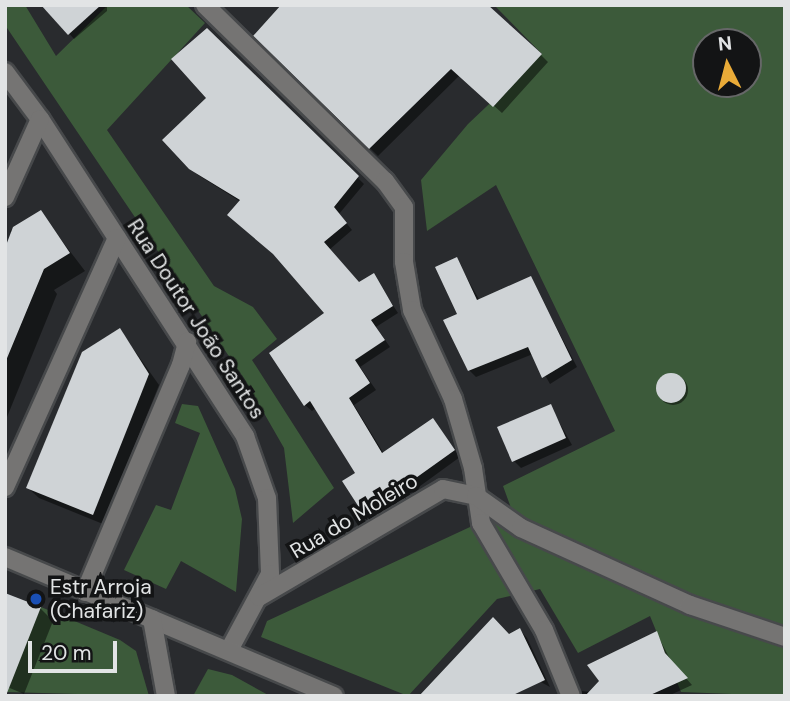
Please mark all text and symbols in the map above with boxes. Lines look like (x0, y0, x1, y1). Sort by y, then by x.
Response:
north arrow (692, 28, 762, 98)
text: N (717, 30, 733, 57)
street label: Rua Doutor João Santos (122, 214, 270, 424)
street label: Rua do Moleiro (286, 468, 422, 564)
place label: Estr Arroja (Chafariz) (50, 574, 152, 624)
marker: Estr Arroja (Chafariz) (28, 591, 44, 607)
scale bar (32, 628, 121, 672)
text: 20 m (41, 639, 92, 667)

